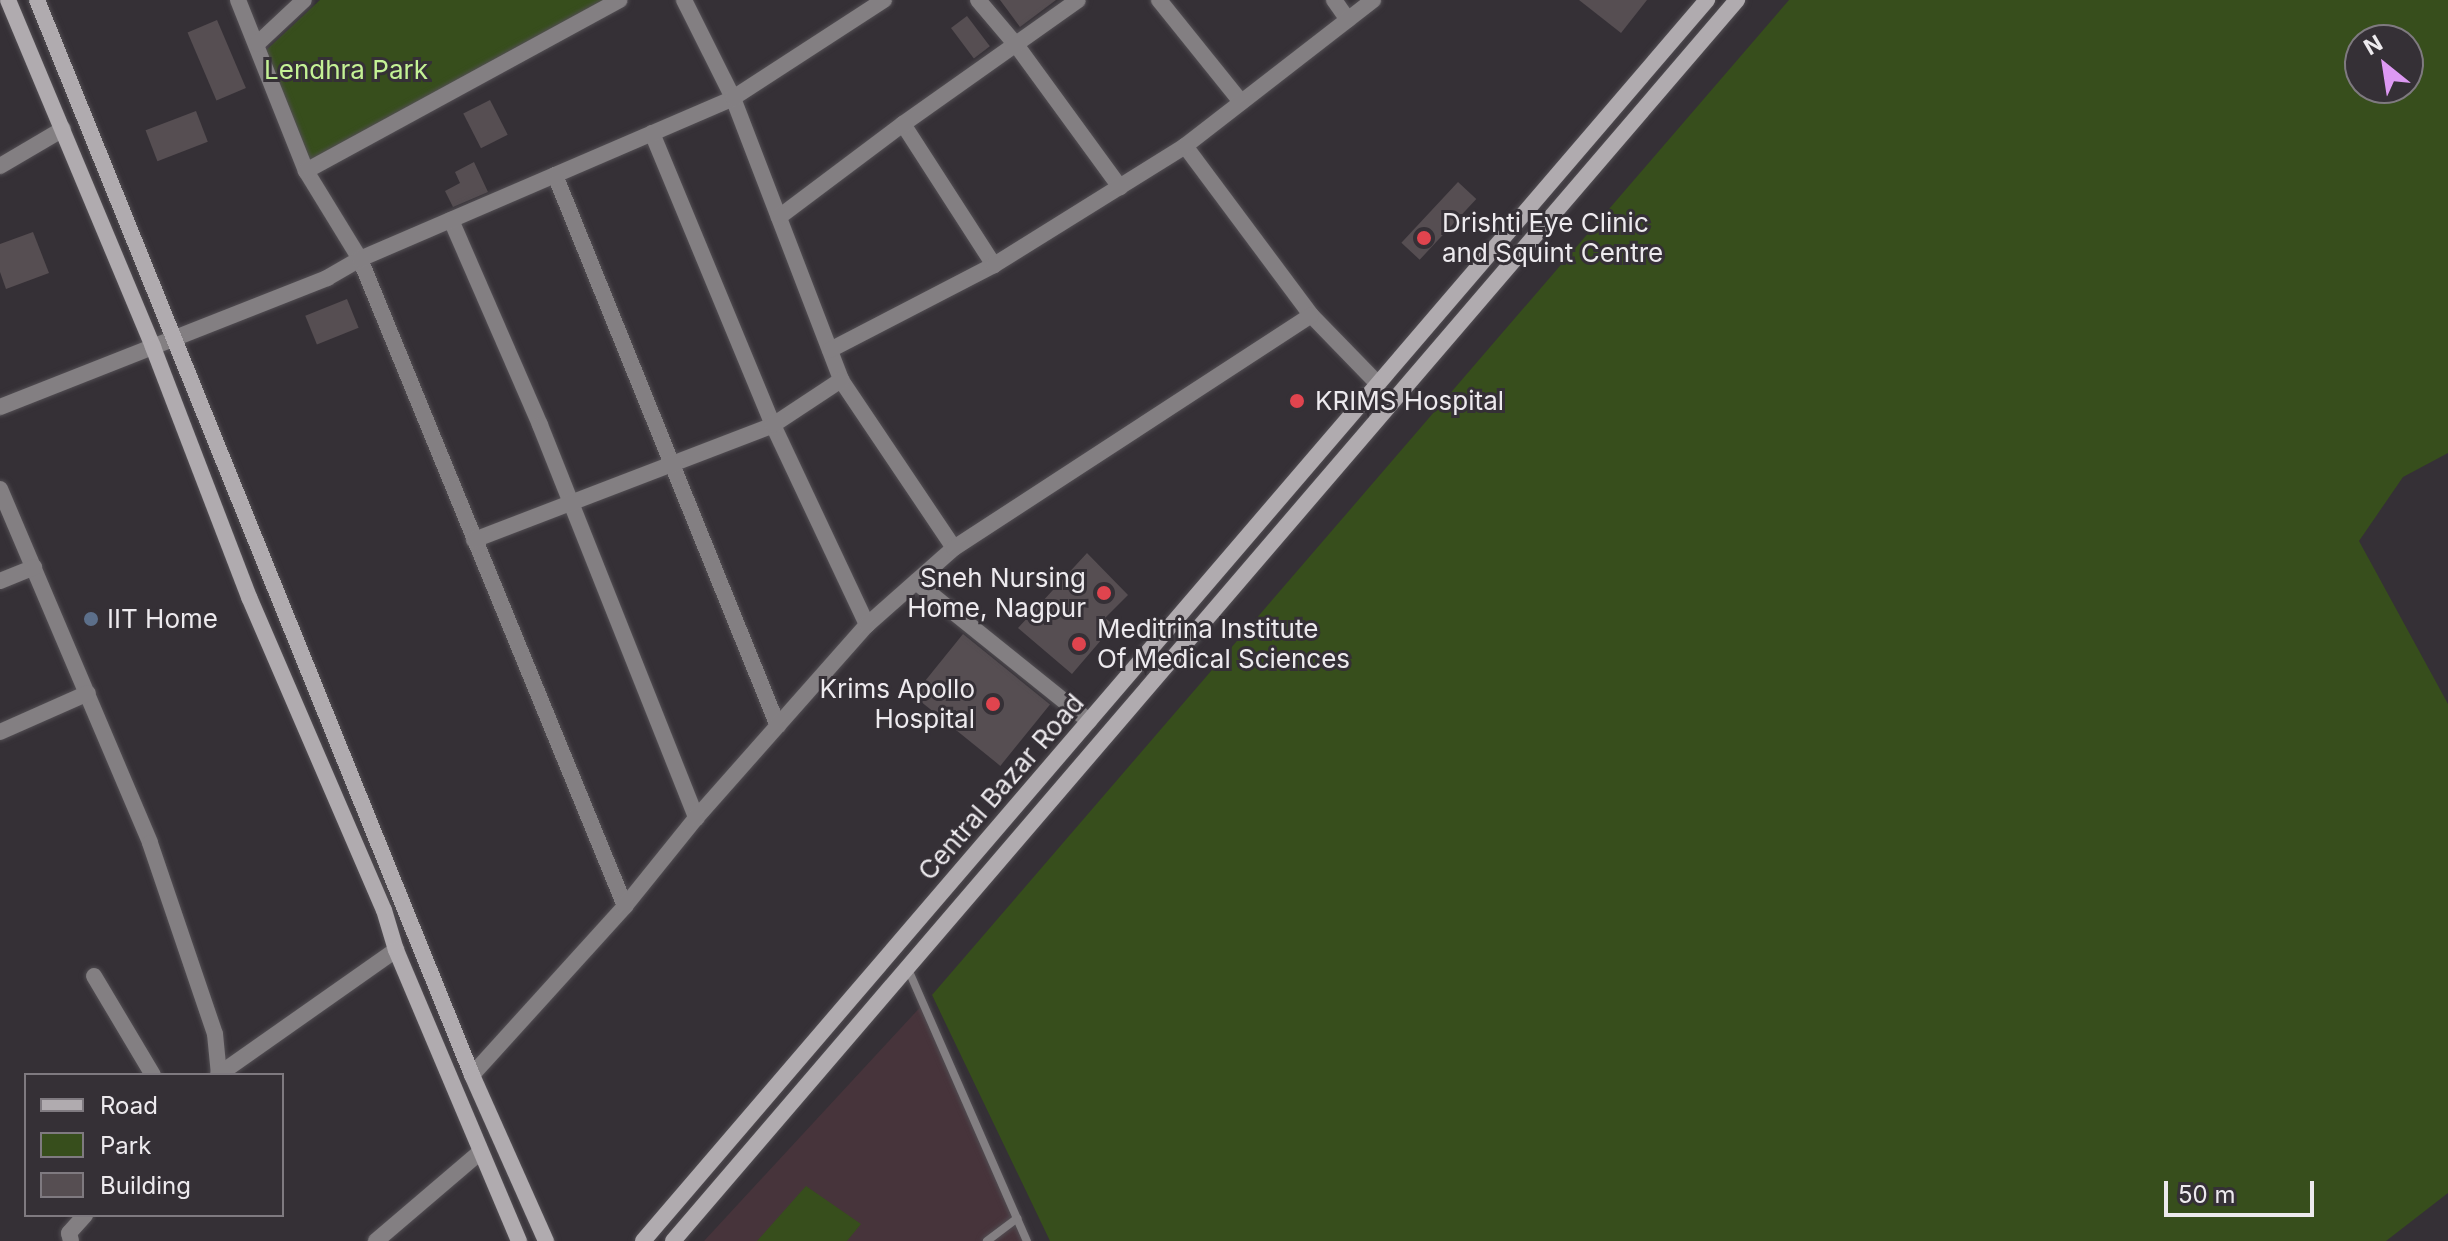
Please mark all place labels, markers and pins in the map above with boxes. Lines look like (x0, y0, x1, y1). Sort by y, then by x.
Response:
place label: Drishti Eye Clinic and Squint Centre (1442, 207, 1663, 268)
marker: Drishti Eye Clinic and Squint Centre (1413, 227, 1435, 249)
place label: KRIMS Hospital (1315, 385, 1504, 417)
marker: KRIMS Hospital (1286, 390, 1308, 412)
place label: Sneh Nursing Home, Nagpur (907, 562, 1086, 624)
marker: Sneh Nursing Home, Nagpur (1093, 582, 1115, 604)
place label: IIT Home (107, 603, 218, 635)
marker: IIT Home (82, 610, 100, 628)
place label: Meditrina Institute Of Medical Sciences (1097, 613, 1350, 674)
marker: Meditrina Institute Of Medical Sciences (1068, 633, 1090, 655)
place label: Krims Apollo Hospital (820, 673, 975, 734)
marker: Krims Apollo Hospital (982, 693, 1004, 715)

